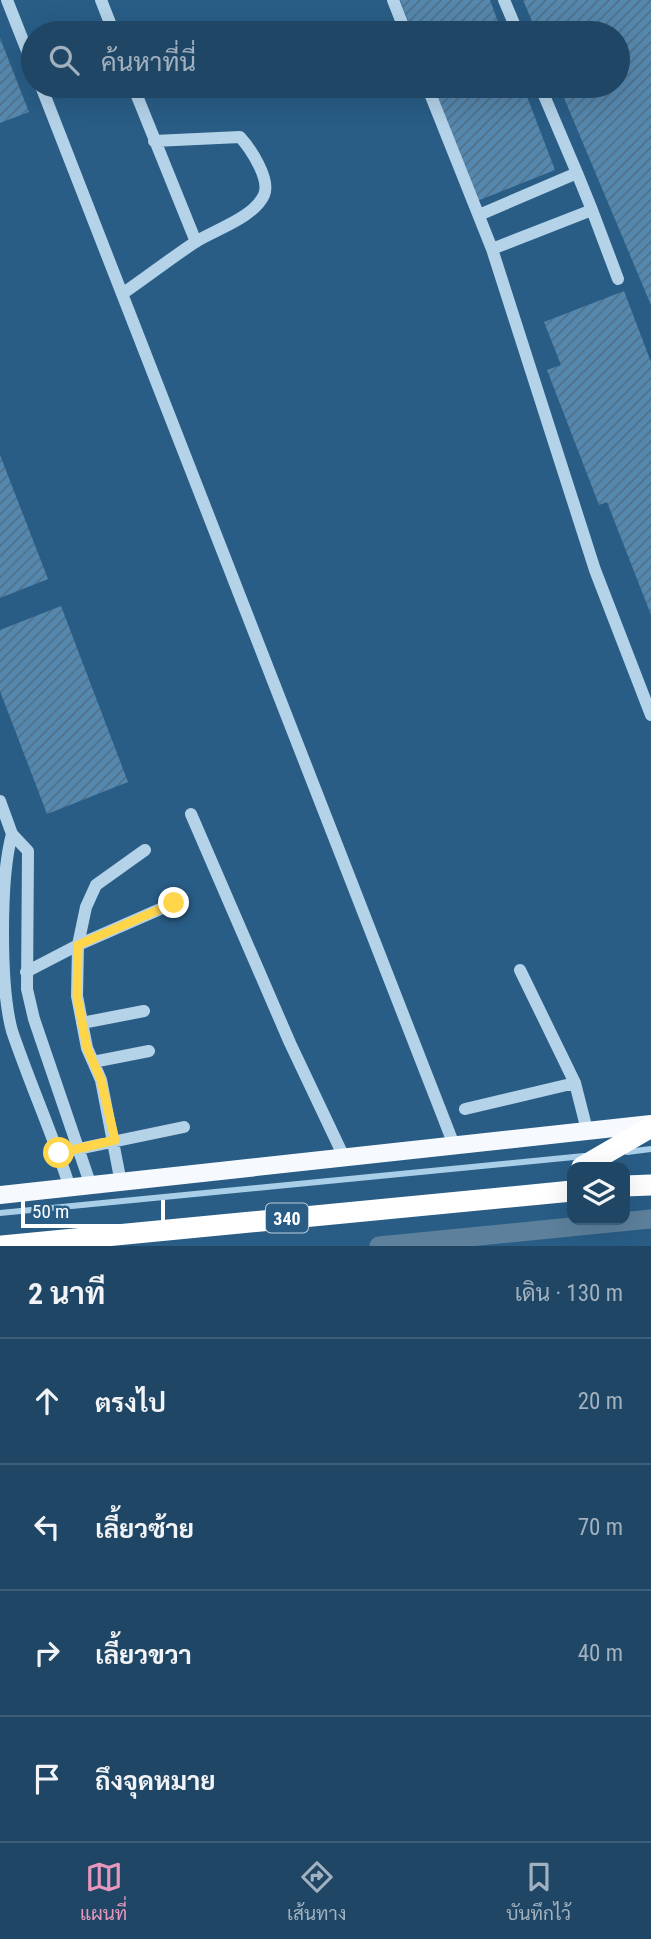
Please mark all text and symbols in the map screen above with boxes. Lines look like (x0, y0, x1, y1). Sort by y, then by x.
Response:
search box (21, 21, 630, 98)
icon: search (45, 41, 83, 79)
text: ค้นหาที่นี่ (101, 47, 196, 77)
route end (158, 887, 189, 918)
route start (43, 1137, 74, 1168)
map controls (567, 1162, 630, 1225)
button: layers (567, 1162, 630, 1225)
scale bar (21, 1197, 164, 1229)
text: 50 m (32, 1200, 69, 1223)
road number: 340 (266, 1204, 308, 1232)
text: 2 นาที (28, 1276, 105, 1311)
text: เดิน · 130 m (515, 1280, 623, 1307)
icon: ahead (28, 1382, 66, 1420)
text: ตรงไป (95, 1388, 166, 1418)
text: 20 m (578, 1388, 623, 1415)
icon: left (28, 1508, 66, 1546)
text: เลี้ยวซ้าย (95, 1514, 194, 1544)
text: 70 m (578, 1514, 623, 1541)
icon: right (28, 1634, 66, 1672)
text: เลี้ยวขวา (95, 1640, 192, 1670)
text: 40 m (578, 1640, 623, 1667)
icon: arrive (28, 1760, 66, 1798)
text: ถึงจุดหมาย (95, 1766, 216, 1796)
tab: แผนที่ (80, 1858, 127, 1925)
tab: เส้นทาง (287, 1858, 346, 1925)
tab: บันทึกไว้ (506, 1858, 571, 1925)

